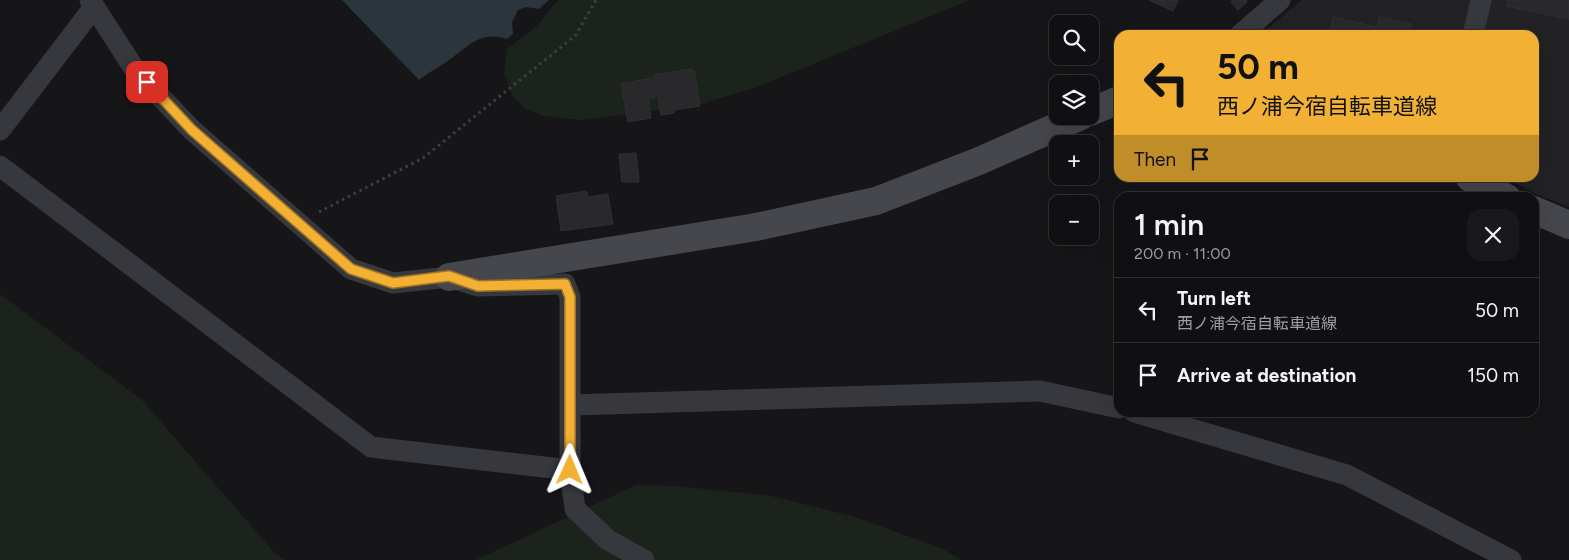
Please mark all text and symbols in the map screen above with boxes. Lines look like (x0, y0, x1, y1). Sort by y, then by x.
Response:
map controls (1049, 15, 1099, 245)
button: search (1049, 15, 1099, 65)
text: 50 m (1217, 46, 1299, 88)
icon: left (1134, 50, 1199, 115)
pin (126, 61, 168, 103)
icon: arrive (133, 68, 161, 96)
button: layers (1049, 75, 1099, 125)
text: 西ノ浦今宿自転車道線 (1217, 93, 1437, 120)
button: + (1049, 135, 1099, 185)
icon: arrive (1186, 145, 1214, 173)
text: Then (1134, 148, 1176, 171)
button: − (1049, 195, 1099, 245)
text: 1 min (1134, 206, 1204, 243)
button: close (1467, 209, 1519, 261)
text: 200 m · 11:00 (1134, 244, 1231, 263)
text: Turn left (1177, 287, 1251, 310)
icon: left (1134, 296, 1162, 324)
text: 50 m (1475, 299, 1519, 322)
text: 西ノ浦今宿自転車道線 (1177, 314, 1337, 333)
icon: arrive (1134, 361, 1162, 389)
text: Arrive at destination (1177, 364, 1356, 387)
text: 150 m (1467, 364, 1519, 387)
position arrow (543, 443, 595, 495)

